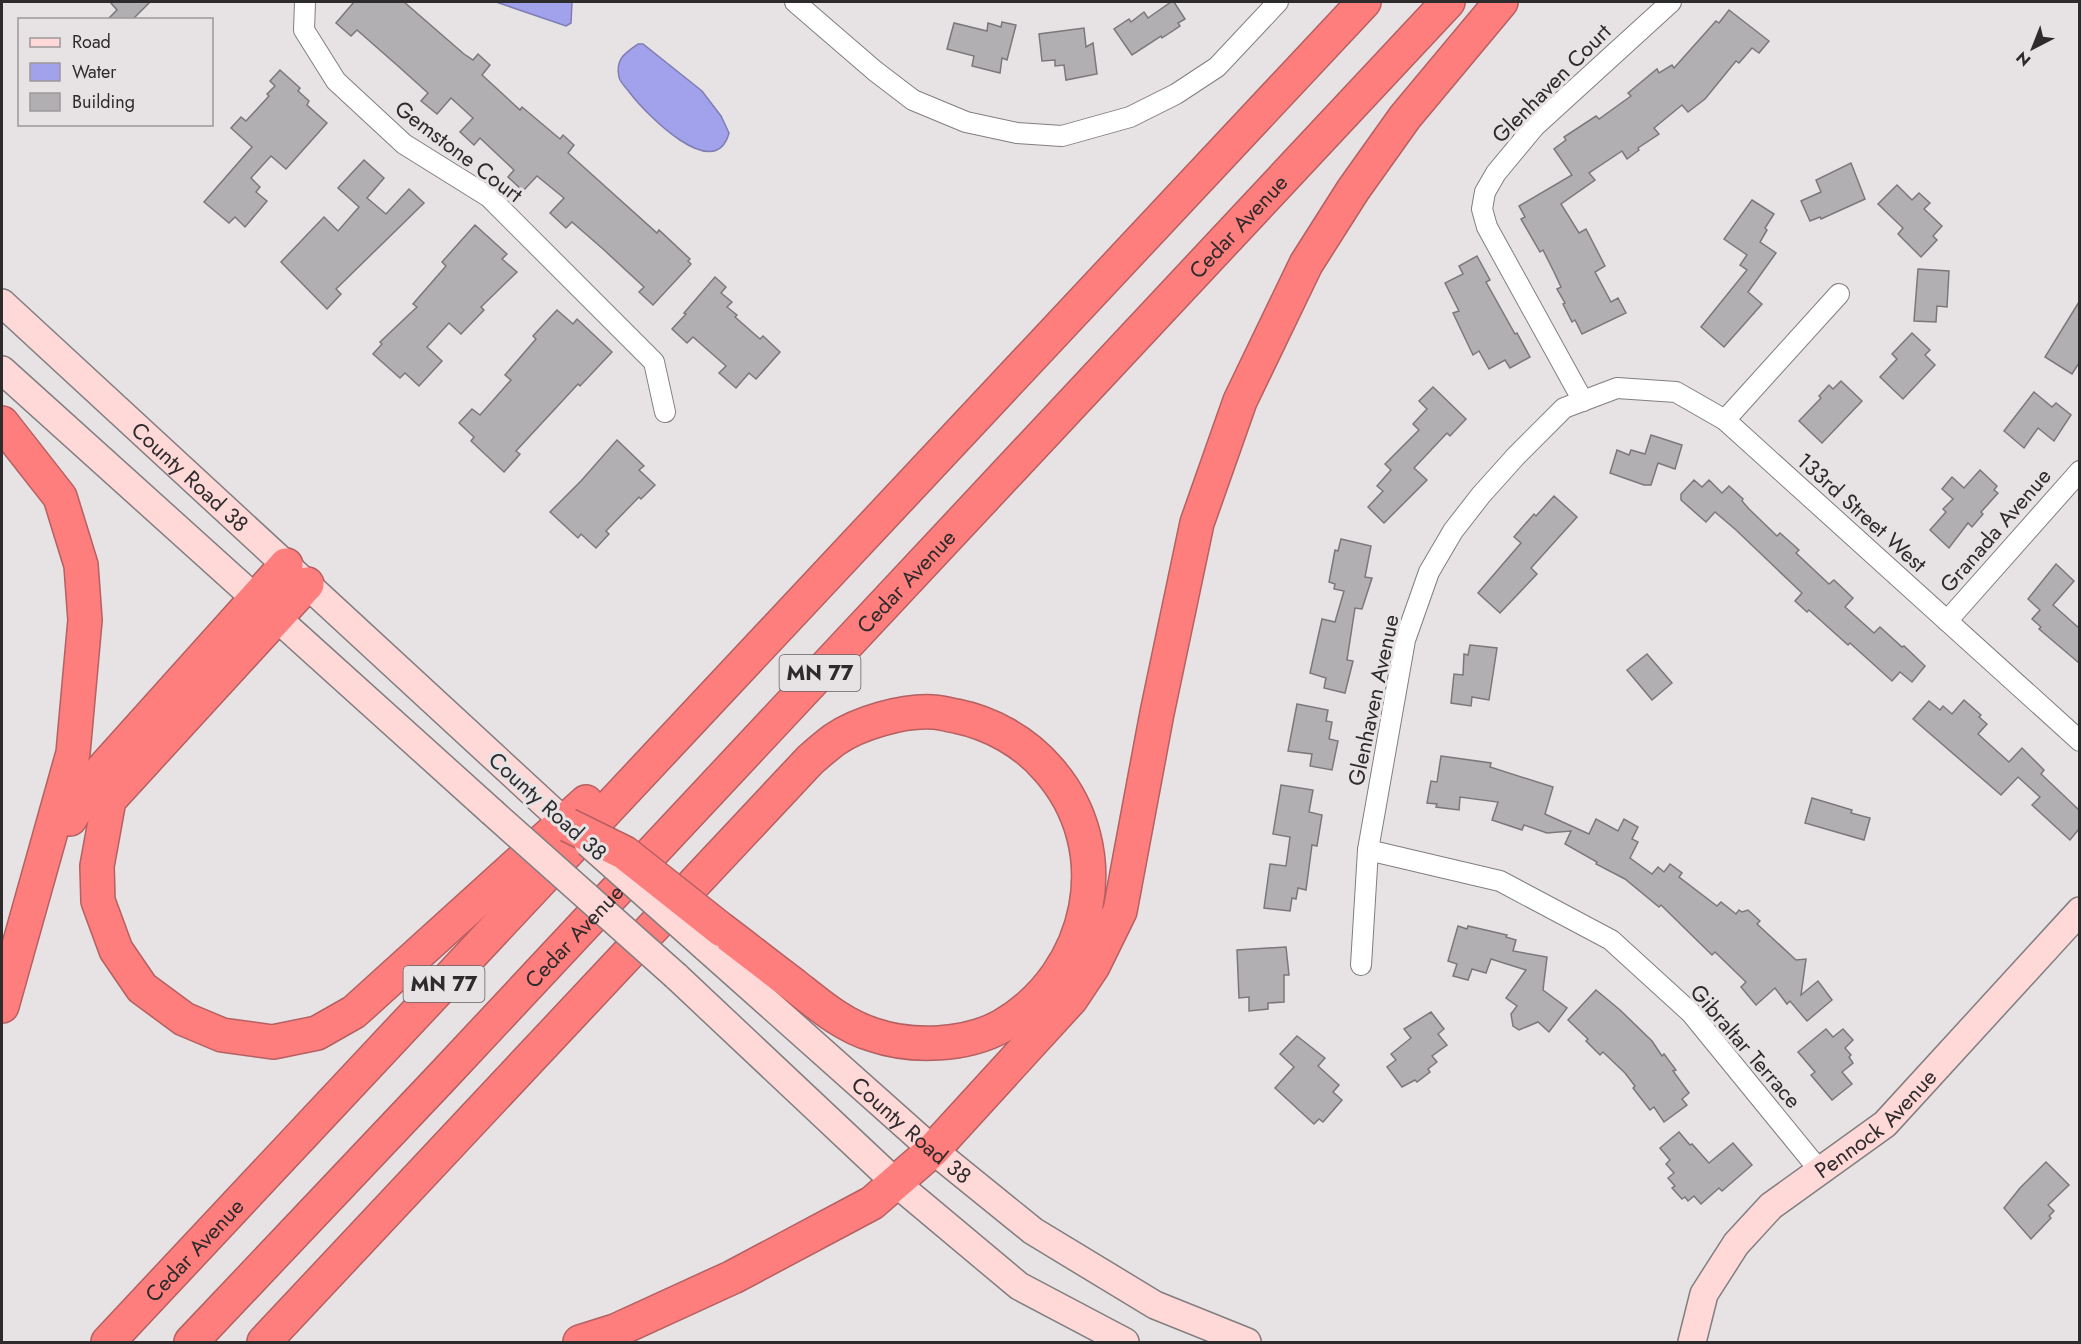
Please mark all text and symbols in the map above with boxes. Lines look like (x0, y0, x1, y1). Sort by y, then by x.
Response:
street label: Glenhaven Court (1484, 16, 1618, 150)
legend (18, 18, 213, 126)
north arrow (2003, 18, 2063, 78)
text: Road (72, 29, 111, 55)
text: N (2011, 46, 2036, 72)
text: Water (72, 59, 117, 85)
text: Building (72, 89, 135, 115)
street label: Gemstone Court (388, 92, 530, 210)
street label: Cedar Avenue (1181, 167, 1295, 286)
street label: County Road 38 (124, 414, 256, 539)
street label: 133rd Street West (1790, 445, 1935, 580)
street label: Granada Avenue (1932, 461, 2058, 599)
street label: Cedar Avenue (849, 522, 963, 640)
street label: Glenhaven Avenue (1339, 611, 1407, 789)
road number: MN 77 (780, 655, 860, 691)
street label: County Road 38 (482, 744, 614, 868)
street label: Cedar Avenue (517, 877, 631, 995)
road number: MN 77 (404, 966, 484, 1002)
street label: Gibraltar Terrace (1683, 977, 1809, 1115)
street label: Pennock Avenue (1808, 1062, 1944, 1186)
street label: County Road 38 (845, 1069, 979, 1191)
street label: Cedar Avenue (137, 1191, 251, 1309)

